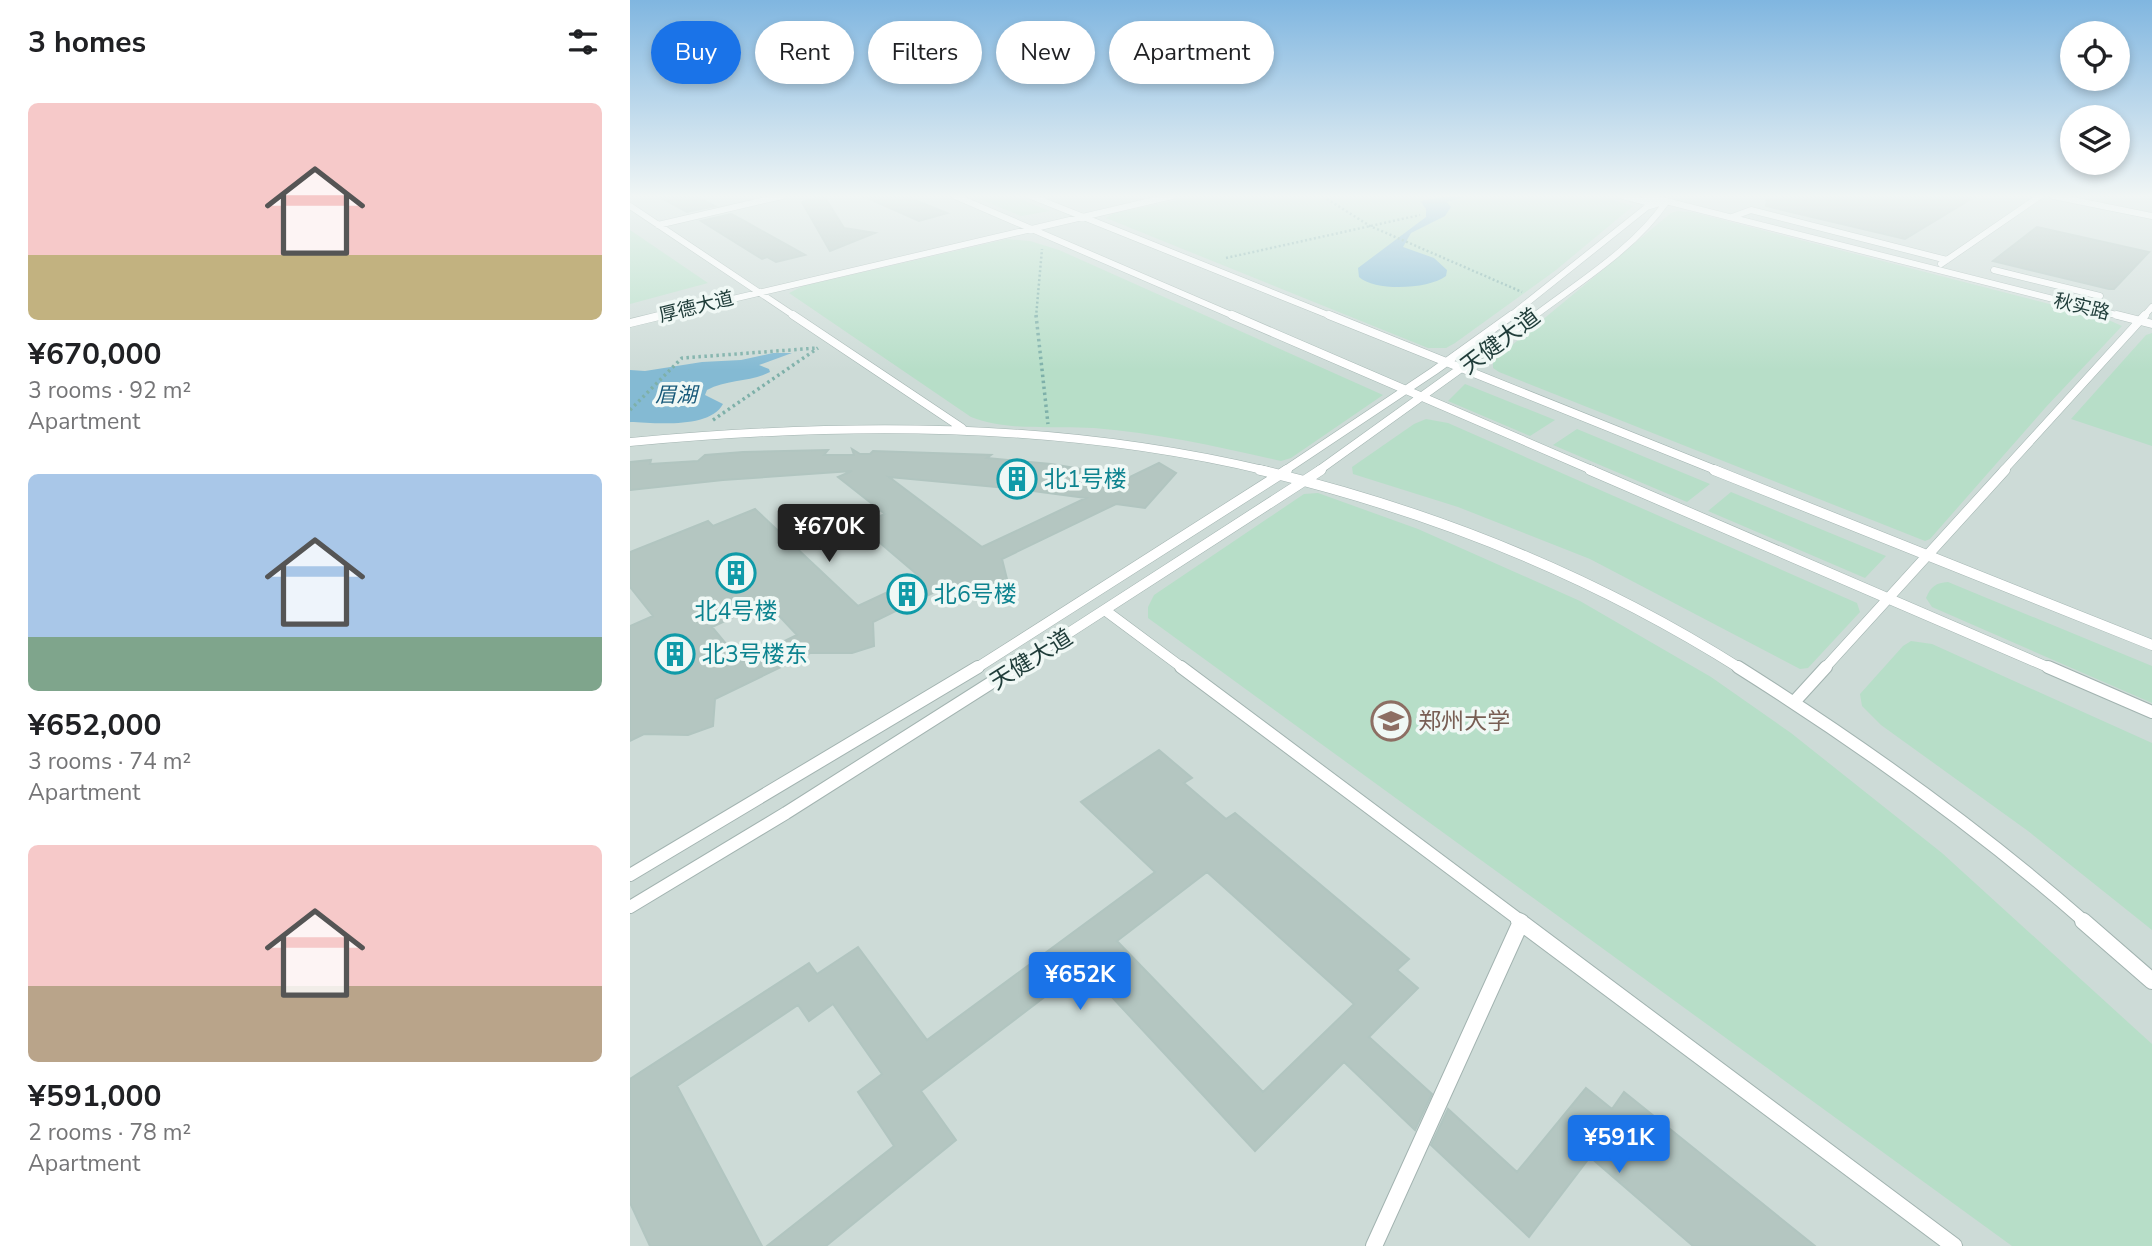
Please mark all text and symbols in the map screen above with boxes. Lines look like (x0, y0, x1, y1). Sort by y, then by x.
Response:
chip: Buy (651, 21, 741, 84)
chip: Rent (755, 21, 854, 84)
chip: Filters (868, 21, 982, 84)
chip: New (996, 21, 1095, 84)
chip: Apartment (1109, 21, 1274, 84)
map controls (2060, 21, 2130, 175)
button: locate (2060, 21, 2130, 91)
text: 3 homes (28, 22, 146, 63)
icon: filters (564, 23, 602, 61)
button: layers (2060, 105, 2130, 175)
icon: home (252, 148, 378, 274)
street label: 厚德大道 (656, 285, 736, 329)
street label: 秋实路 (2051, 287, 2113, 326)
street label: 天健大道 (1454, 301, 1546, 381)
text: ¥670,000 (28, 334, 161, 375)
text: 3 rooms · 92 m² (28, 375, 191, 406)
water label: 眉湖 (655, 381, 700, 409)
text: Apartment (28, 406, 140, 437)
building icon: 北1号楼 (996, 458, 1038, 500)
place label: 北1号楼 (1044, 464, 1127, 495)
pin: ¥670K (780, 504, 878, 564)
text: ¥670K (794, 511, 864, 542)
icon: home (252, 519, 378, 645)
building icon: 北4号楼 (715, 552, 757, 594)
building icon: 北6号楼 (886, 573, 928, 615)
place label: 北6号楼 (934, 579, 1017, 610)
place label: 北4号楼 (695, 596, 777, 627)
street label: 天健大道 (984, 622, 1078, 697)
building icon: 北3号楼东 (654, 633, 696, 675)
place label: 北3号楼东 (702, 639, 808, 670)
school or university icon: 郑州大学 (1370, 700, 1412, 742)
text: ¥652,000 (28, 705, 161, 746)
place label: 郑州大学 (1418, 706, 1510, 737)
text: 3 rooms · 74 m² (28, 746, 191, 777)
text: Apartment (28, 777, 140, 808)
icon: home (252, 890, 378, 1016)
pin: ¥652K (1031, 953, 1129, 1012)
text: ¥652K (1045, 959, 1115, 990)
text: ¥591,000 (28, 1076, 161, 1117)
pin: ¥591K (1570, 1116, 1668, 1175)
text: 2 rooms · 78 m² (28, 1117, 191, 1148)
text: ¥591K (1584, 1122, 1654, 1153)
text: Apartment (28, 1148, 140, 1179)

